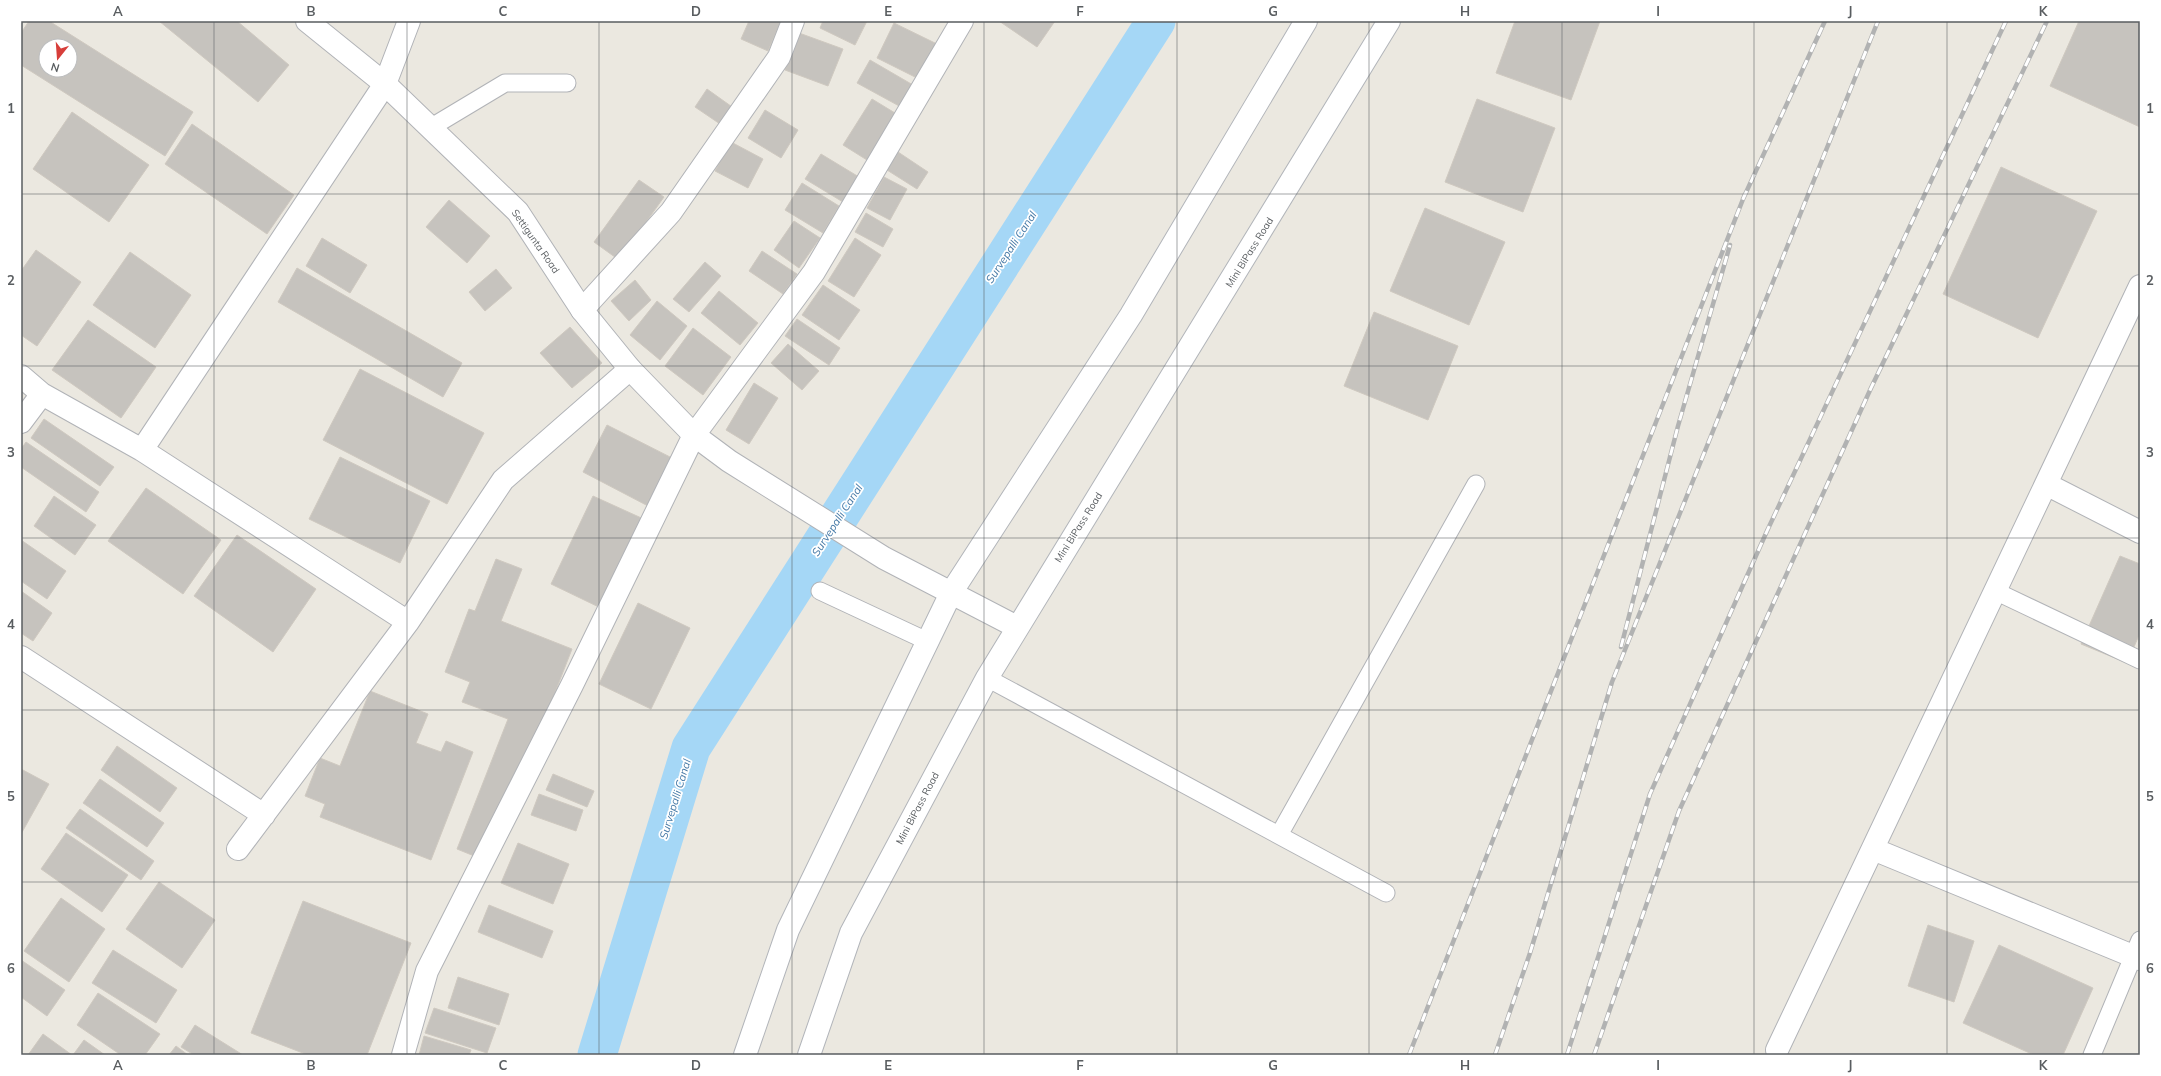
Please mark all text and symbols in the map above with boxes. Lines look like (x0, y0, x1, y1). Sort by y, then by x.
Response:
text: A (113, 3, 123, 19)
text: B (307, 3, 316, 19)
text: C (499, 3, 508, 19)
text: D (691, 3, 701, 19)
text: E (884, 3, 892, 19)
text: F (1076, 3, 1084, 19)
text: G (1268, 3, 1278, 19)
text: H (1460, 3, 1470, 19)
text: I (1656, 3, 1660, 19)
text: J (1848, 3, 1852, 19)
text: K (2039, 3, 2049, 19)
north arrow (38, 38, 78, 78)
text: N (49, 60, 61, 75)
text: 1 (7, 100, 15, 116)
text: 1 (2146, 100, 2154, 116)
street label: Settigunta Road (509, 207, 562, 276)
water label: Survepalli Canal (983, 208, 1040, 286)
street label: Mini BiPass Road (1223, 215, 1276, 290)
text: 2 (7, 272, 15, 288)
text: 2 (2146, 272, 2154, 288)
text: 3 (7, 444, 15, 460)
text: 3 (2146, 444, 2154, 460)
water label: Survepalli Canal (809, 481, 866, 559)
street label: Mini BiPass Road (1052, 490, 1105, 565)
text: 4 (7, 616, 15, 632)
text: 4 (2146, 616, 2154, 632)
water label: Survepalli Canal (656, 757, 694, 841)
street label: Mini BiPass Road (893, 770, 942, 847)
text: 5 (7, 788, 15, 804)
text: 5 (2146, 788, 2154, 804)
text: 6 (7, 960, 15, 976)
text: 6 (2146, 960, 2154, 976)
text: A (113, 1057, 123, 1073)
text: B (307, 1057, 316, 1073)
text: C (499, 1057, 508, 1073)
text: D (691, 1057, 701, 1073)
text: E (884, 1057, 892, 1073)
text: F (1076, 1057, 1084, 1073)
text: G (1268, 1057, 1278, 1073)
text: H (1460, 1057, 1470, 1073)
text: I (1656, 1057, 1660, 1073)
text: J (1848, 1057, 1852, 1073)
text: K (2039, 1057, 2049, 1073)

